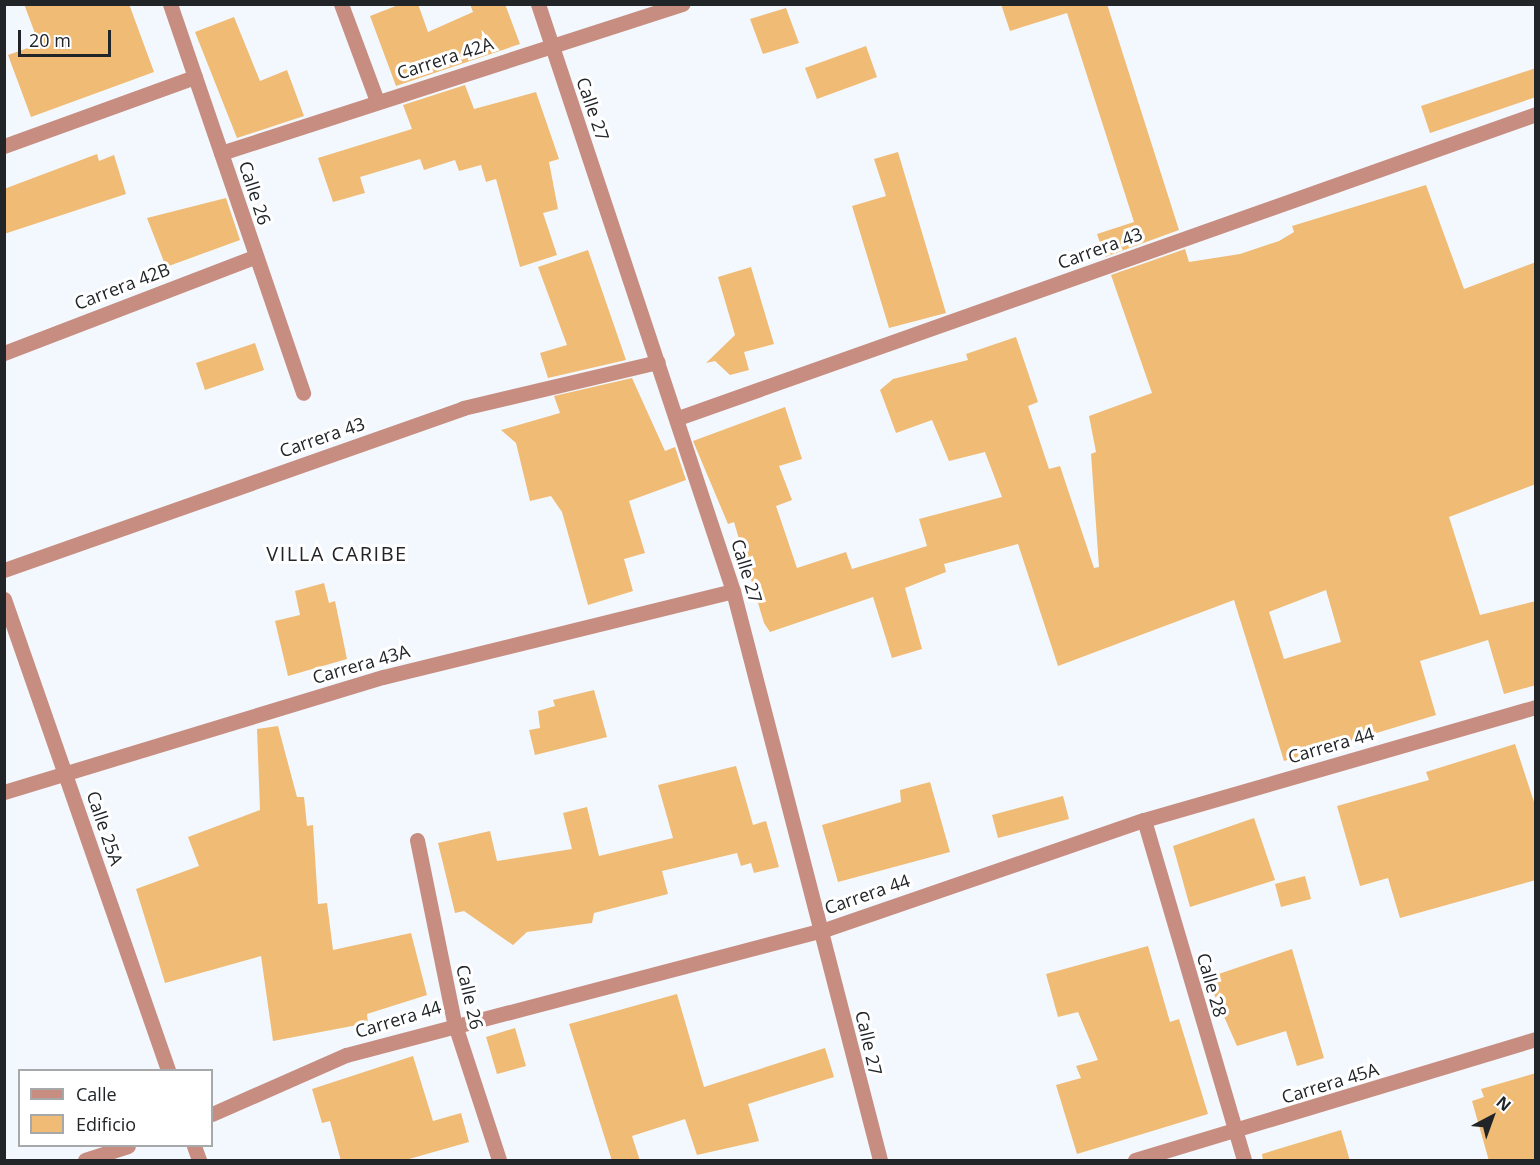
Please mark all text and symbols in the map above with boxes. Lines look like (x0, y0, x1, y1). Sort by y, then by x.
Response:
scale bar (21, 18, 114, 56)
text: 20 m (29, 28, 71, 52)
street label: Carrera 42A (394, 32, 496, 84)
street label: Calle 27 (572, 74, 614, 144)
street label: Calle 26 (235, 158, 275, 228)
street label: Carrera 43 (1055, 223, 1145, 273)
street label: Carrera 42B (71, 258, 173, 314)
street label: Carrera 43 (277, 412, 367, 462)
street label: Calle 27 (727, 536, 767, 606)
district label: VILLA CARIBE (266, 541, 408, 565)
street label: Carrera 43A (310, 640, 412, 688)
street label: Carrera 44 (1285, 722, 1377, 768)
street label: Calle 25A (82, 788, 128, 868)
street label: Carrera 44 (822, 869, 912, 919)
street label: Calle 28 (1193, 950, 1231, 1020)
street label: Calle 26 (452, 963, 488, 1031)
street label: Carrera 44 (352, 996, 444, 1042)
street label: Calle 27 (851, 1009, 887, 1077)
street label: Carrera 45A (1279, 1058, 1381, 1108)
legend (18, 1069, 213, 1147)
text: Calle (76, 1082, 117, 1106)
north arrow (1462, 1087, 1522, 1147)
text: N (1492, 1091, 1516, 1116)
text: Edificio (76, 1112, 136, 1136)

